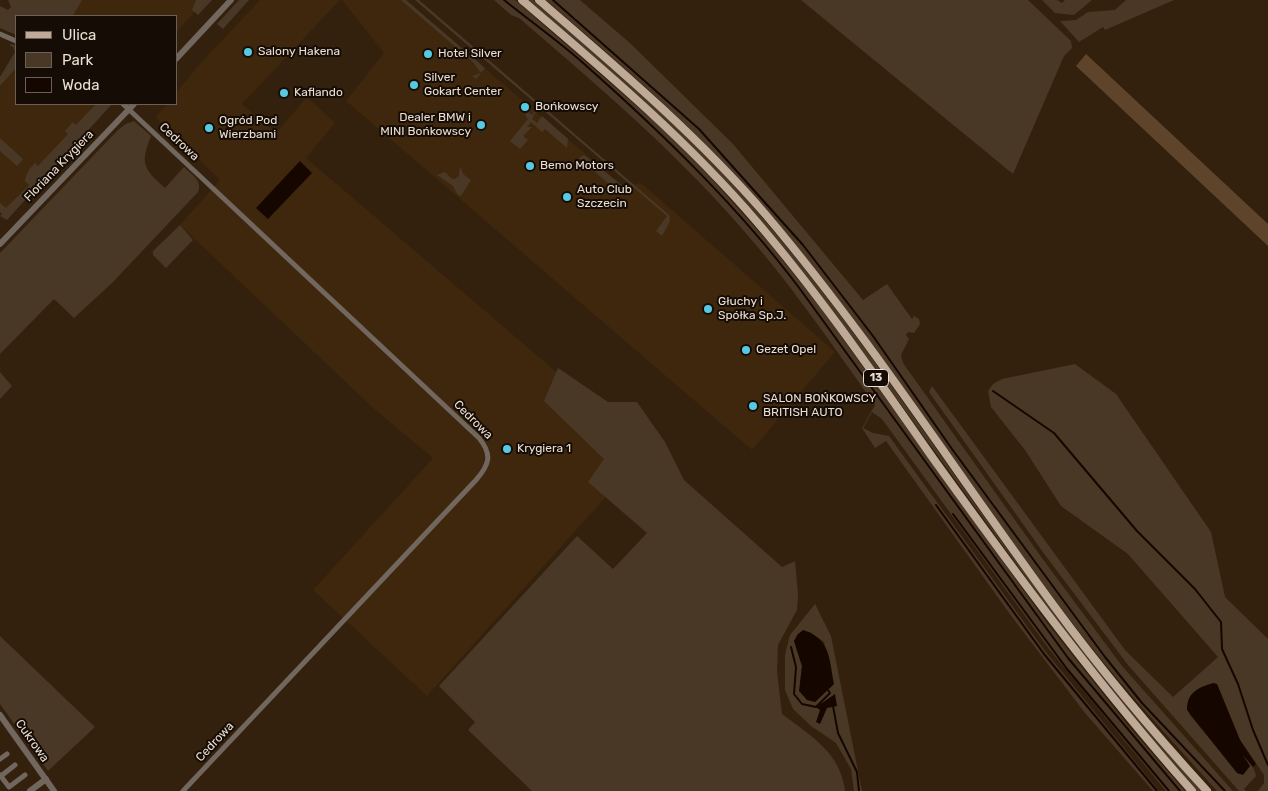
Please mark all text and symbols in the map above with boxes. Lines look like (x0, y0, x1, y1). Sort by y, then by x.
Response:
legend (15, 15, 178, 105)
text: Ulica (62, 26, 96, 44)
place label: Salony Hakena (258, 45, 340, 59)
marker: Salony Hakena (242, 46, 254, 58)
place label: Hotel Silver (438, 47, 502, 61)
marker: Hotel Silver (422, 48, 434, 60)
text: Park (62, 51, 93, 69)
place label: Silver Gokart Center (424, 71, 502, 99)
text: Woda (62, 76, 100, 94)
marker: Silver Gokart Center (408, 79, 420, 91)
place label: Kaflando (294, 86, 343, 100)
marker: Kaflando (278, 87, 290, 99)
place label: Bońkowscy (535, 100, 598, 114)
marker: Bońkowscy (519, 101, 531, 113)
place label: Dealer BMW i MINI Bońkowscy (380, 111, 471, 139)
place label: Ogród Pod Wierzbami (219, 114, 277, 142)
marker: Dealer BMW i MINI Bońkowscy (475, 119, 487, 131)
street label: Cedrowa (156, 120, 202, 164)
marker: Ogród Pod Wierzbami (203, 122, 215, 134)
street label: Floriana Krygiera (21, 127, 97, 205)
place label: Bemo Motors (540, 159, 614, 173)
marker: Bemo Motors (524, 160, 536, 172)
place label: Auto Club Szczecin (577, 183, 632, 211)
marker: Auto Club Szczecin (561, 191, 573, 203)
place label: Głuchy i Spółka Sp.J. (718, 295, 786, 323)
marker: Głuchy i Spółka Sp.J. (702, 303, 714, 315)
place label: Gezet Opel (756, 343, 816, 357)
marker: Gezet Opel (740, 344, 752, 356)
road number: 13 (864, 369, 888, 386)
place label: SALON BOŃKOWSCY BRITISH AUTO (763, 392, 876, 420)
street label: Cedrowa (451, 398, 495, 442)
marker: SALON BOŃKOWSCY BRITISH AUTO (747, 400, 759, 412)
place label: Krygiera 1 (517, 442, 571, 456)
marker: Krygiera 1 (501, 443, 513, 455)
street label: Cukrowa (12, 717, 52, 765)
street label: Cedrowa (193, 719, 237, 765)

